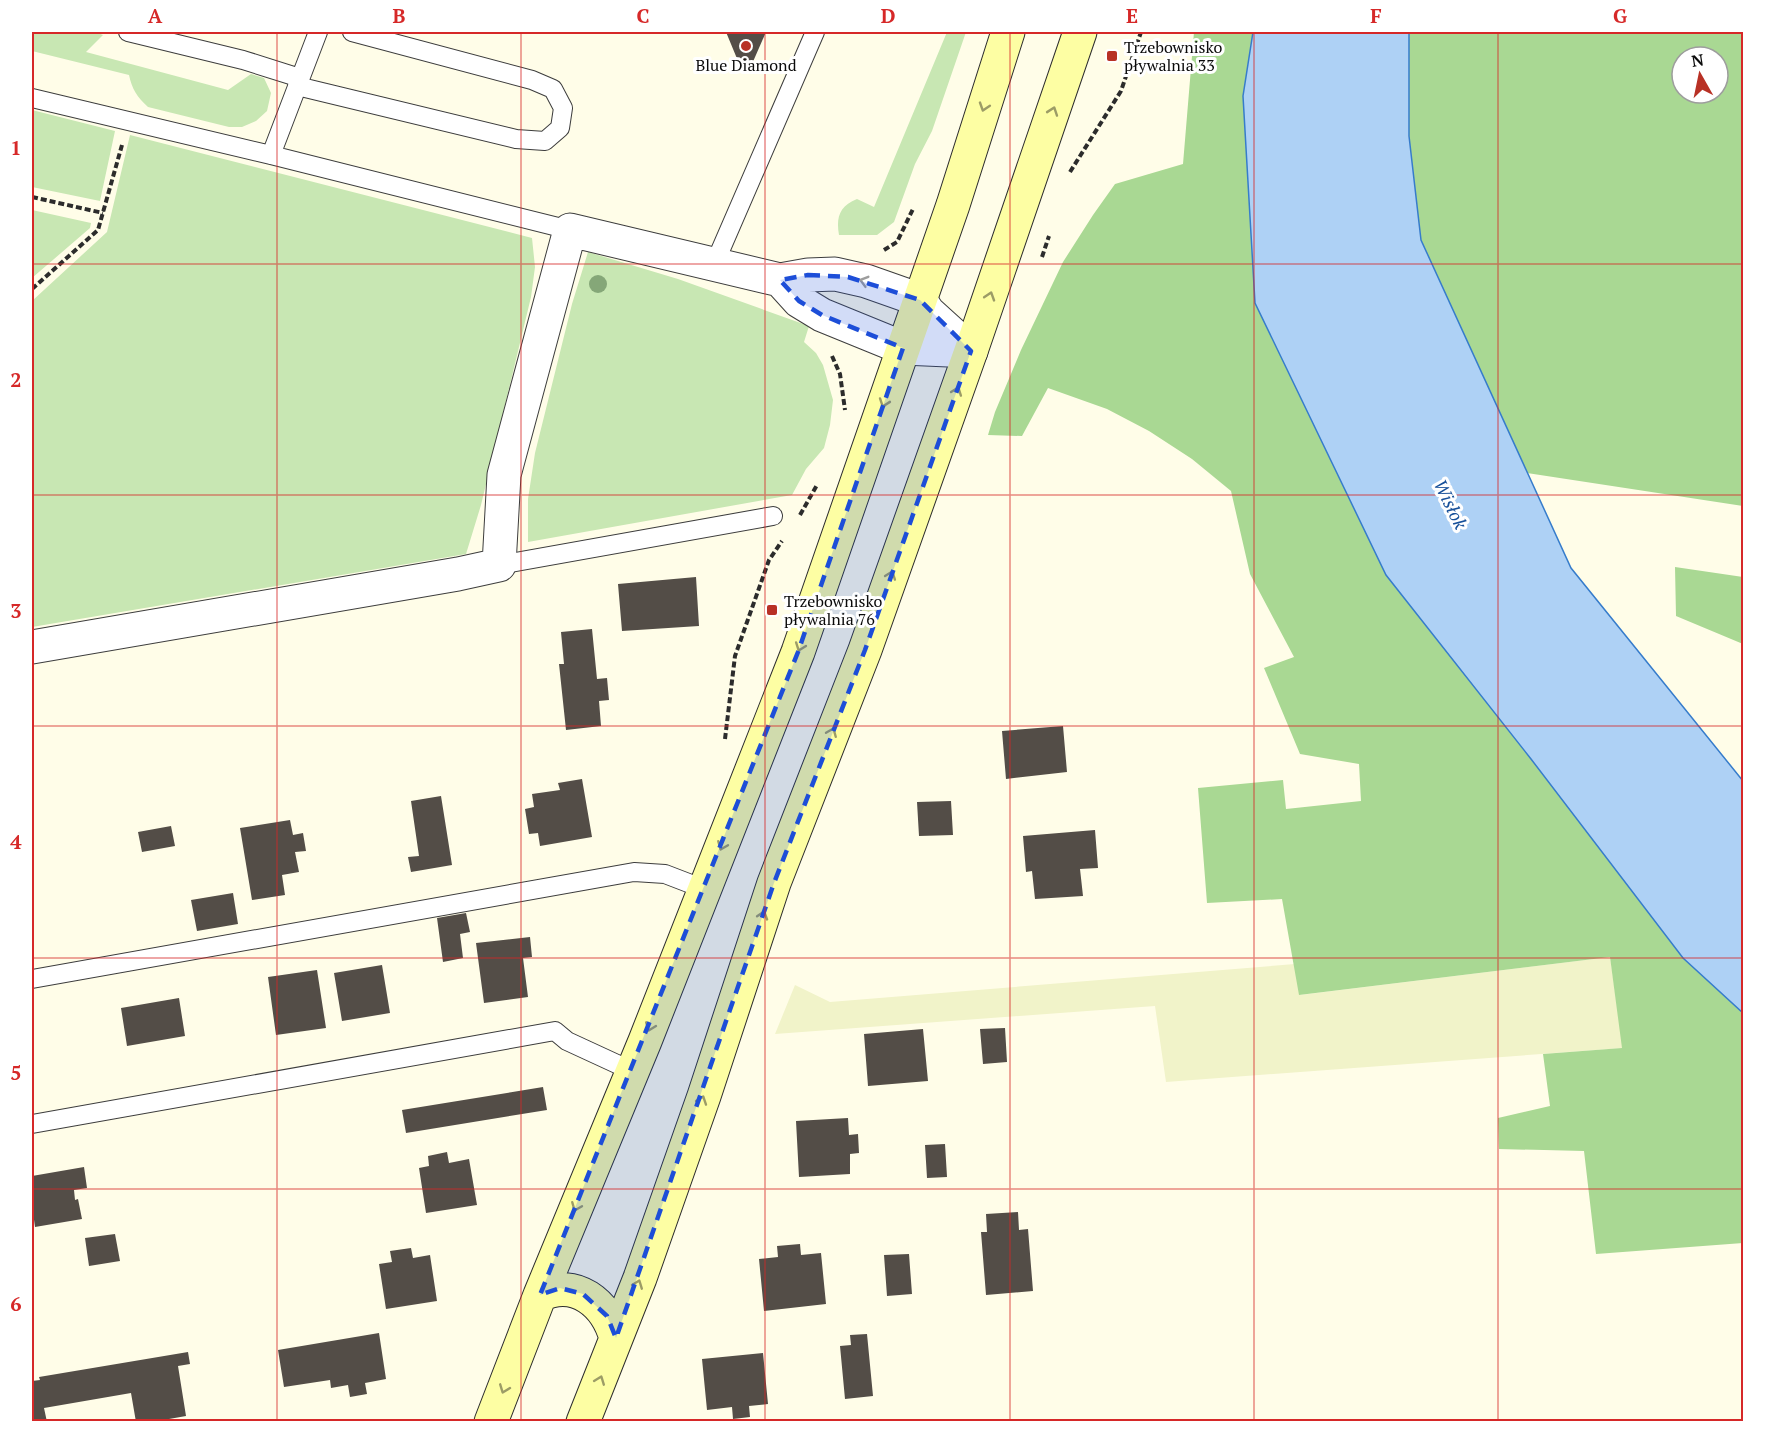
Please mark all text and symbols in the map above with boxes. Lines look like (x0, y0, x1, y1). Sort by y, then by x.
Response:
text: A (148, 2, 163, 29)
text: B (393, 2, 406, 29)
text: C (636, 2, 650, 29)
text: D (881, 2, 895, 29)
text: E (1126, 2, 1138, 29)
text: F (1370, 2, 1382, 29)
text: G (1613, 2, 1627, 29)
place label: Trzebownisko pływalnia 33 (1124, 36, 1223, 76)
marker: Blue Diamond (739, 39, 753, 53)
north arrow (1670, 45, 1730, 105)
text: N (1690, 48, 1705, 72)
marker: Trzebownisko pływalnia 33 (1105, 49, 1119, 63)
place label: Blue Diamond (695, 54, 797, 76)
one-way arrow (979, 101, 991, 112)
one-way arrow (1045, 106, 1058, 117)
text: 1 (10, 134, 22, 161)
one-way arrow (859, 276, 870, 288)
one-way arrow (983, 291, 995, 302)
text: 2 (10, 366, 22, 393)
one-way arrow (949, 386, 962, 397)
one-way arrow (879, 397, 891, 408)
water label: Wisłok (1429, 475, 1473, 533)
one-way arrow (884, 570, 897, 581)
place label: Trzebownisko pływalnia 76 (784, 590, 883, 630)
text: 3 (10, 597, 22, 624)
marker: Trzebownisko pływalnia 76 (765, 603, 779, 617)
one-way arrow (794, 641, 807, 652)
one-way arrow (825, 727, 837, 738)
text: 4 (10, 828, 22, 855)
one-way arrow (717, 839, 729, 850)
one-way arrow (756, 910, 768, 921)
one-way arrow (645, 1021, 657, 1032)
text: 5 (10, 1059, 22, 1086)
one-way arrow (695, 1095, 708, 1106)
one-way arrow (571, 1201, 583, 1212)
one-way arrow (630, 1279, 643, 1290)
text: 6 (10, 1290, 22, 1317)
one-way arrow (593, 1375, 605, 1386)
one-way arrow (499, 1382, 511, 1393)

